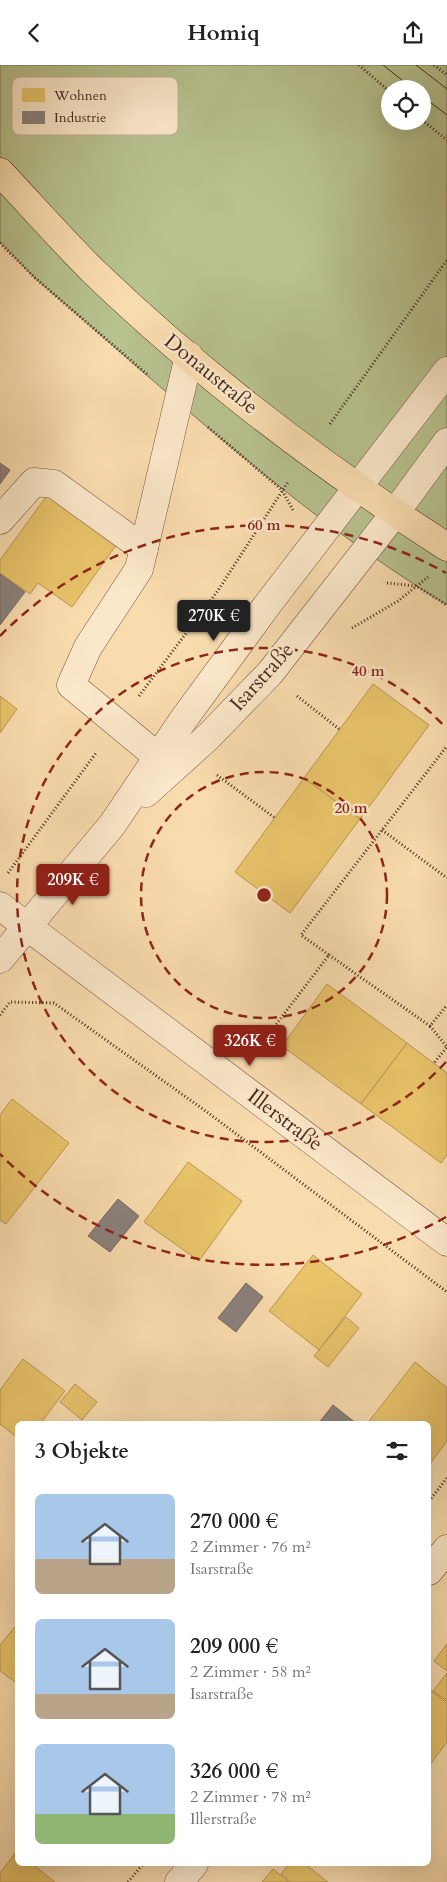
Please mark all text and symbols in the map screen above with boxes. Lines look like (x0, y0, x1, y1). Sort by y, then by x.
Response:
text: Homiq (187, 18, 260, 48)
icon: back (20, 19, 48, 47)
icon: share (399, 19, 427, 47)
legend (12, 77, 178, 135)
map controls (381, 80, 431, 130)
button: locate (381, 80, 431, 130)
text: Wohnen (53, 86, 107, 105)
text: Industrie (54, 108, 106, 127)
street label: Donaustraße (158, 327, 264, 421)
text: 60 m (247, 515, 281, 535)
pin: 270K € (173, 599, 255, 642)
text: 270K € (188, 605, 240, 627)
street label: Isarstraße (223, 636, 301, 718)
text: 40 m (351, 661, 385, 681)
text: 20 m (334, 798, 368, 818)
pin: 209K € (32, 863, 114, 906)
text: 209K € (47, 869, 99, 891)
centre of rings (255, 886, 273, 904)
pin: 326K € (209, 1025, 291, 1067)
text: 326K € (224, 1030, 276, 1052)
street label: Illerstraße (241, 1082, 329, 1158)
text: 3 Objekte (35, 1437, 129, 1466)
icon: filters (383, 1437, 411, 1465)
text: 270 000 € (190, 1507, 278, 1536)
icon: home (75, 1514, 135, 1574)
text: 2 Zimmer · 76 m² (190, 1536, 311, 1558)
text: Isarstraße (190, 1558, 254, 1580)
text: 209 000 € (190, 1632, 278, 1661)
icon: home (75, 1639, 135, 1699)
text: 2 Zimmer · 58 m² (190, 1661, 311, 1683)
text: Isarstraße (190, 1683, 254, 1705)
text: 326 000 € (190, 1757, 278, 1786)
icon: home (75, 1764, 135, 1824)
text: 2 Zimmer · 78 m² (190, 1786, 311, 1808)
text: Illerstraße (190, 1808, 257, 1830)

